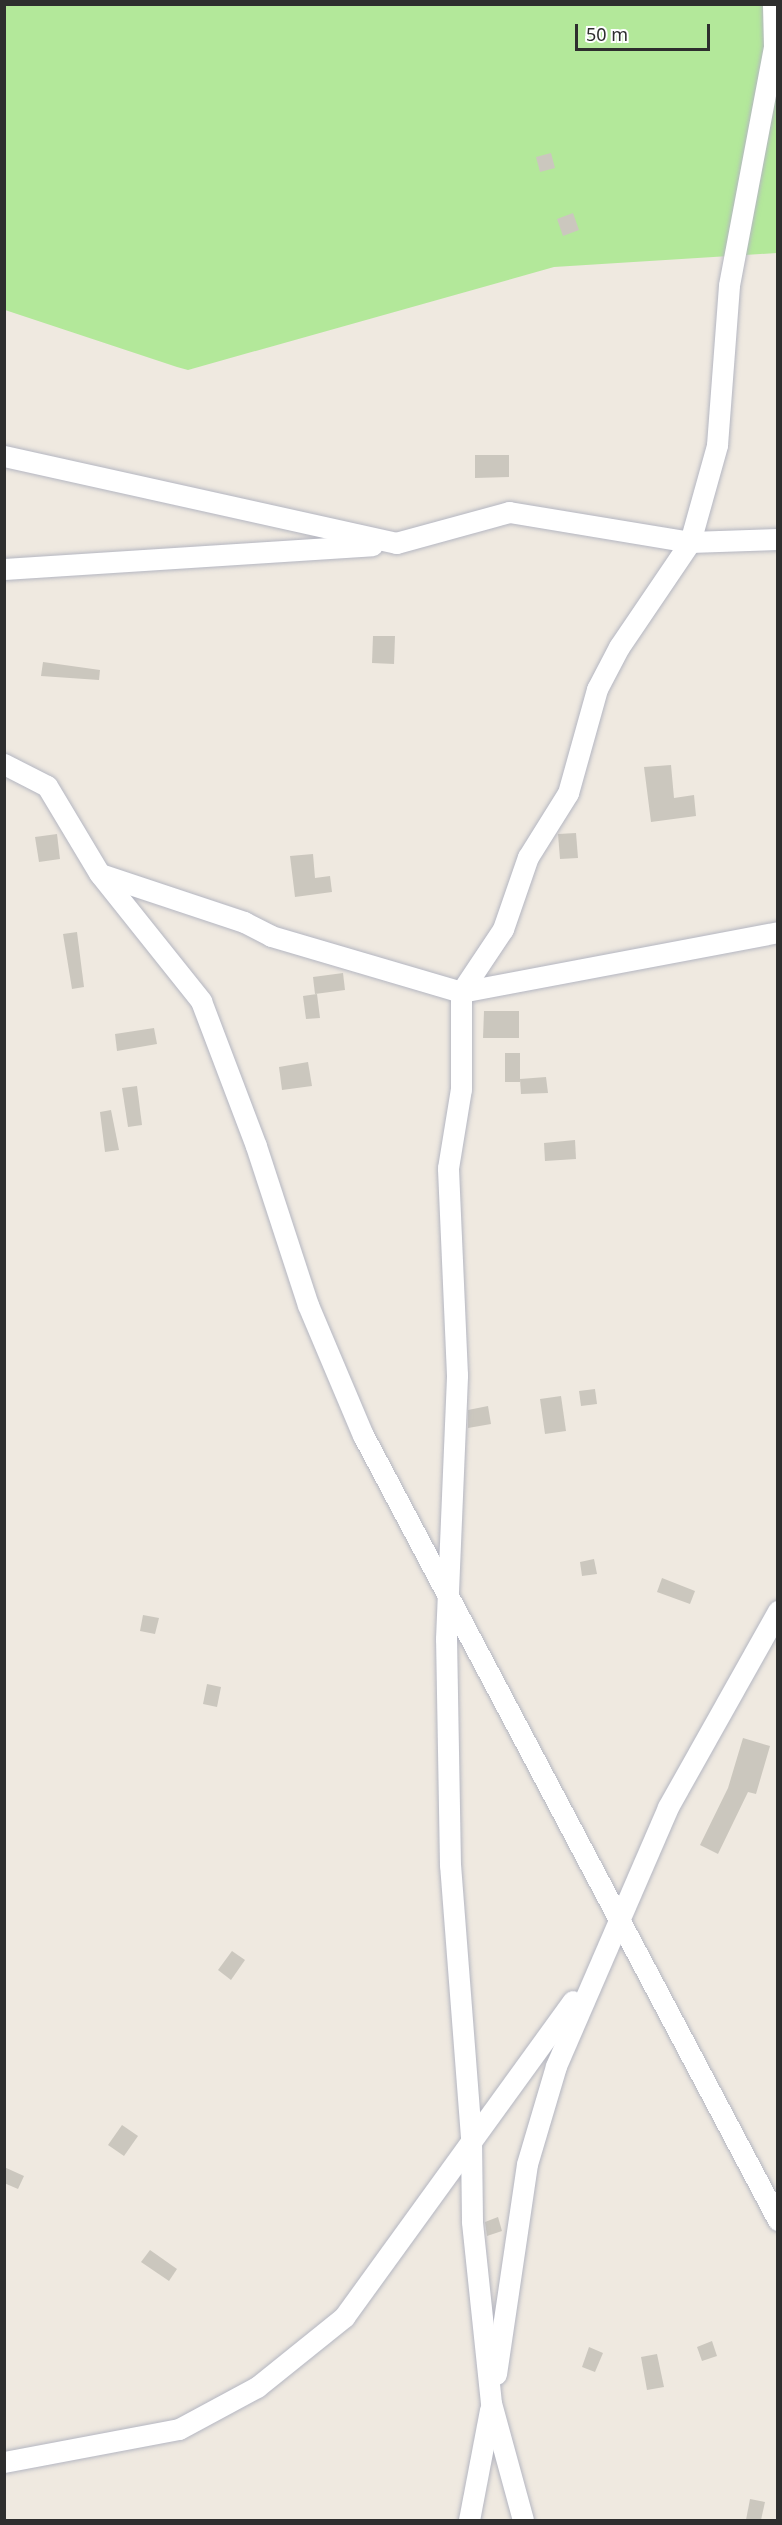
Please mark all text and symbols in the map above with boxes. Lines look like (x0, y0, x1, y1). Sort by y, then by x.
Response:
scale bar (578, 12, 713, 50)
text: 50 m (586, 22, 628, 46)

